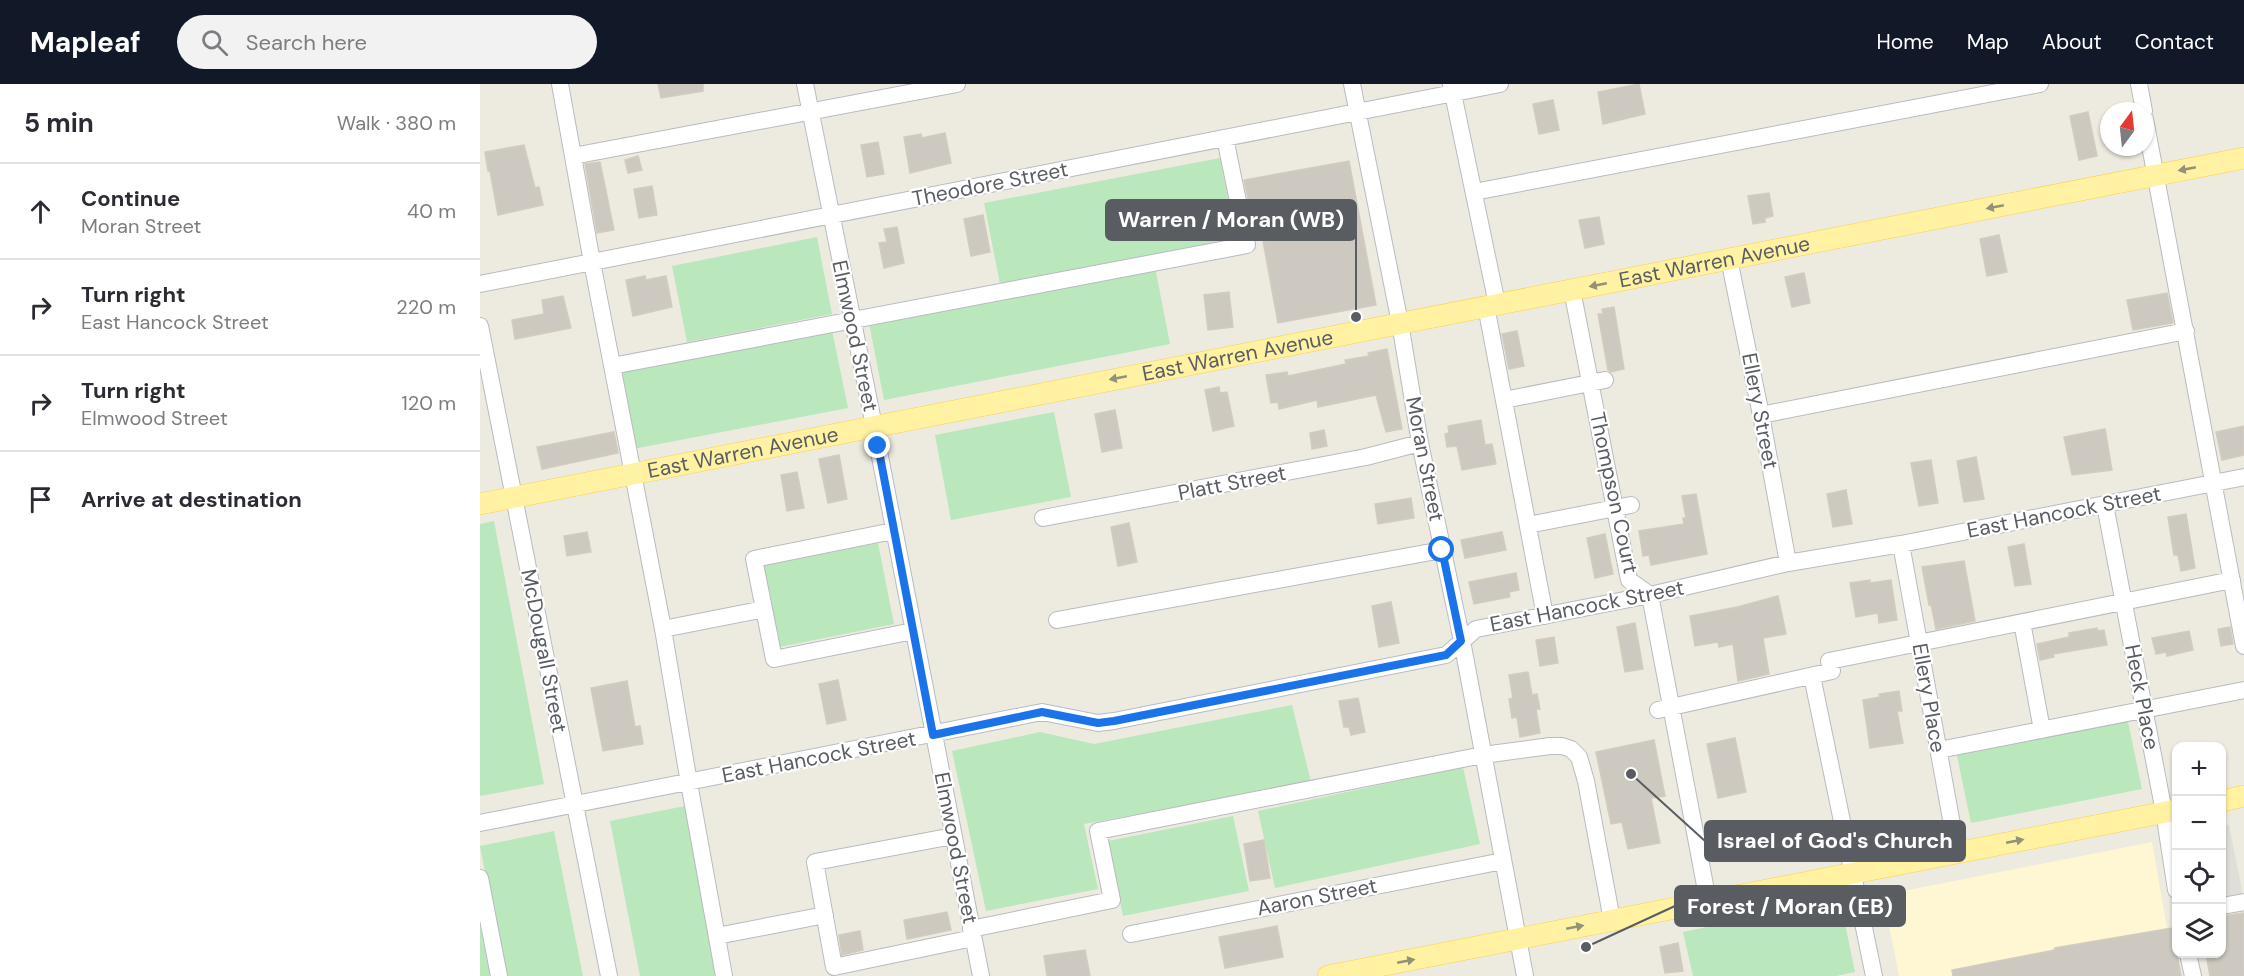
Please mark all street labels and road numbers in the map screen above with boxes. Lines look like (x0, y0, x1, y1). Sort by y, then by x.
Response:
street label: Theodore Street (910, 155, 1070, 213)
street label: East Warren Avenue (1617, 229, 1812, 294)
street label: Elmwood Street (825, 258, 885, 414)
street label: East Warren Avenue (1140, 323, 1336, 388)
street label: Ellery Street (1735, 351, 1785, 471)
street label: Moran Street (1399, 394, 1451, 524)
street label: Thompson Court (1583, 410, 1645, 576)
street label: East Warren Avenue (645, 420, 841, 485)
street label: Platt Street (1176, 459, 1288, 507)
street label: East Hancock Street (1965, 479, 2163, 545)
street label: McDougall Street (514, 567, 574, 735)
street label: East Hancock Street (1488, 573, 1686, 639)
street label: Ellery Place (1906, 641, 1952, 755)
street label: Heck Place (2118, 642, 2166, 752)
street label: East Hancock Street (720, 724, 918, 790)
street label: Elmwood Street (928, 770, 984, 926)
street label: Aaron Street (1254, 872, 1380, 922)

